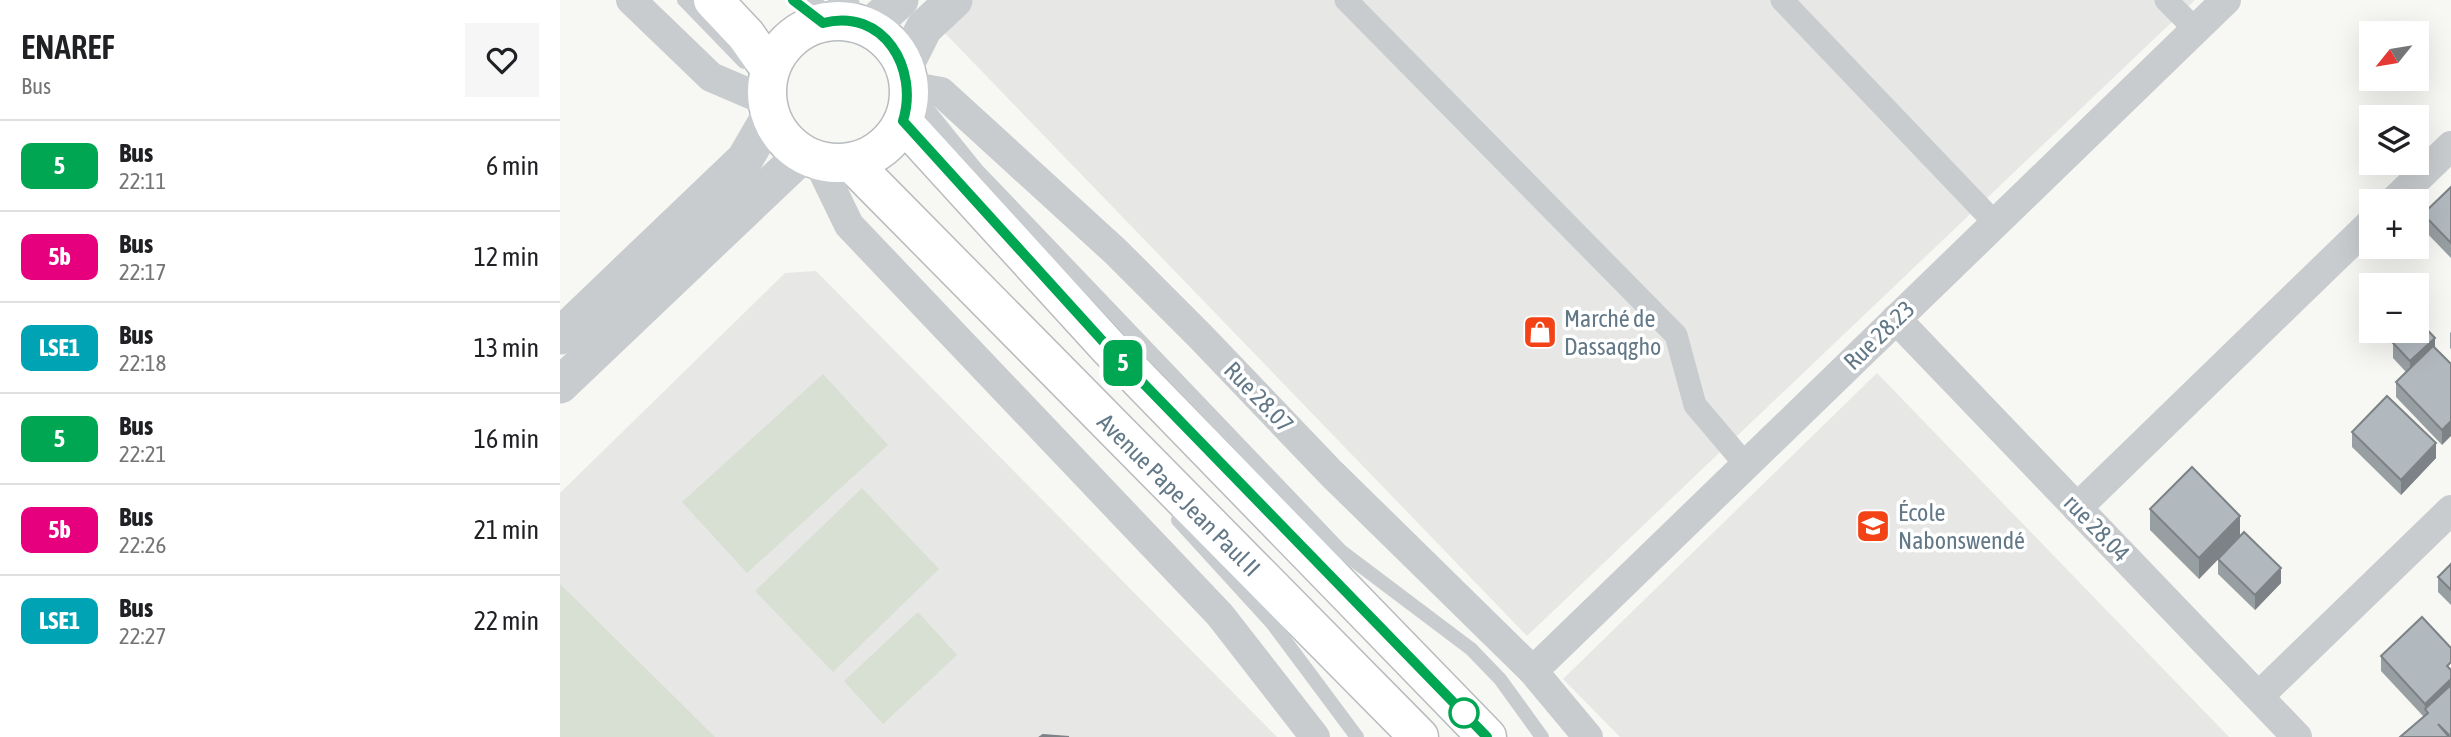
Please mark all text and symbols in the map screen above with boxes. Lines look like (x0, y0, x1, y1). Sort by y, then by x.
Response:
north arrow (2359, 21, 2429, 91)
map controls (2359, 21, 2429, 343)
button: heart (465, 23, 539, 97)
text: ENAREF (21, 28, 115, 66)
text: Bus (21, 73, 51, 99)
button: layers (2359, 105, 2429, 175)
text: Bus (119, 138, 153, 168)
text: 6 min (486, 151, 539, 181)
text: 5 (54, 152, 65, 179)
text: 22:11 (119, 168, 166, 194)
button: + (2359, 189, 2429, 259)
text: Bus (119, 229, 153, 259)
text: 12 min (474, 242, 539, 272)
text: 5b (48, 243, 71, 270)
text: 22:17 (119, 259, 166, 285)
button: − (2359, 273, 2429, 343)
street label: Rue 28.23 (1838, 295, 1920, 375)
place label: Marché de Dassaqgho (1564, 305, 1661, 360)
shop icon: Marché de Dassaqgho (1521, 313, 1559, 351)
text: Bus (119, 320, 153, 350)
text: 13 min (474, 333, 539, 363)
text: LSE1 (39, 334, 80, 361)
line badge: 5 (1100, 340, 1146, 386)
text: 5 (1117, 349, 1129, 376)
text: 22:18 (119, 350, 166, 376)
street label: Rue 28.07 (1219, 356, 1299, 438)
street label: Avenue Pape Jean Paul II (1092, 408, 1266, 582)
text: Bus (119, 411, 153, 441)
text: 16 min (474, 424, 539, 454)
text: 5 (54, 425, 65, 452)
text: 22:21 (119, 441, 166, 467)
street label: rue 28.04 (2059, 489, 2135, 567)
place label: École Nabonswendé (1898, 499, 2025, 554)
text: Bus (119, 502, 153, 532)
school or university icon: École Nabonswendé (1854, 507, 1892, 545)
text: 21 min (474, 515, 539, 545)
text: 5b (48, 516, 71, 543)
text: 22:26 (119, 532, 166, 558)
text: Bus (119, 593, 153, 623)
text: 22 min (474, 606, 539, 636)
text: LSE1 (39, 607, 80, 634)
text: 22:27 (119, 623, 166, 649)
unlabelled marker (1449, 698, 1479, 728)

